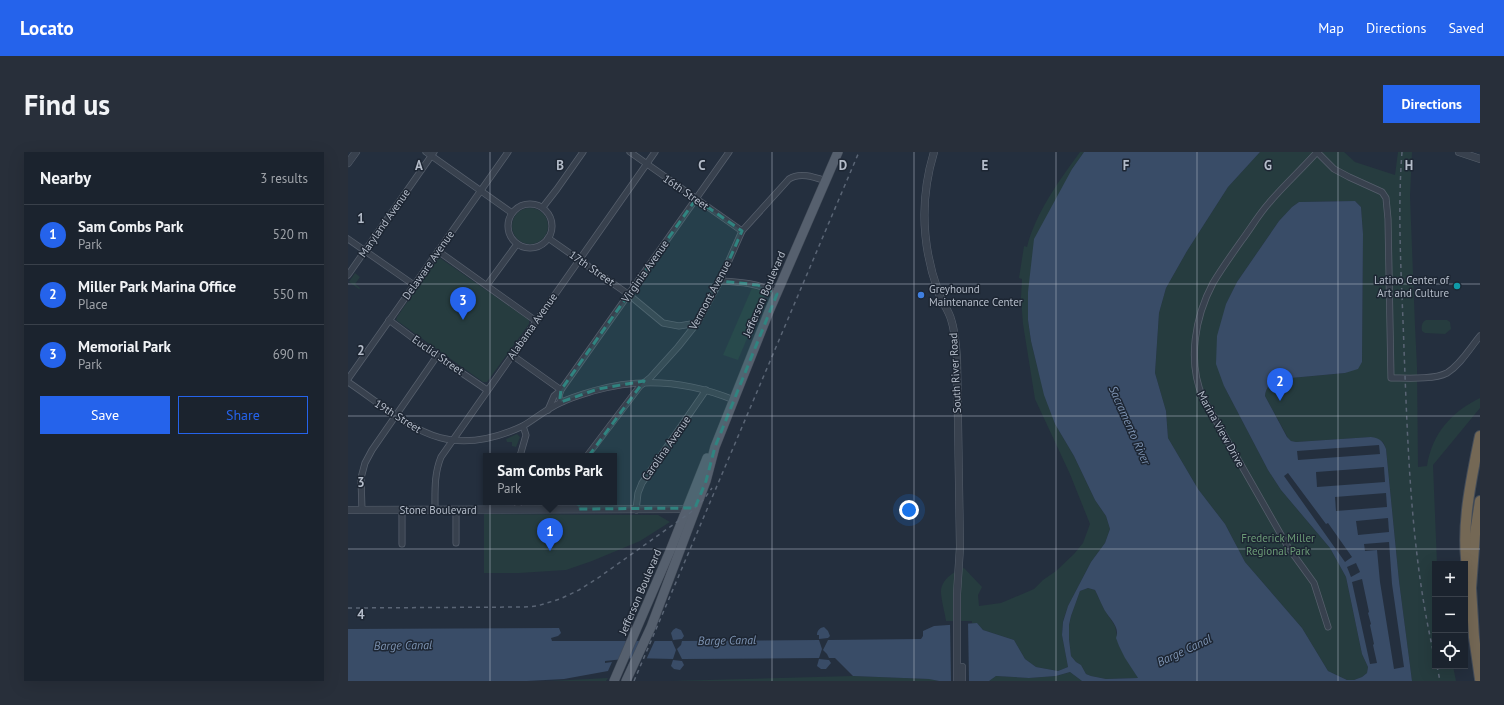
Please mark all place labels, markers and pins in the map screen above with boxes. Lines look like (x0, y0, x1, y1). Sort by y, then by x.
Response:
place label: Latino Center of Art and Culture (1374, 273, 1449, 300)
marker: Latino Center of Art and Culture (1452, 281, 1462, 291)
place label: Greyhound Maintenance Center (929, 282, 1023, 309)
pin: 3 (450, 287, 476, 320)
marker: Greyhound Maintenance Center (916, 290, 926, 300)
pin: 2 (1267, 368, 1293, 401)
pin: 1 (537, 518, 563, 551)

